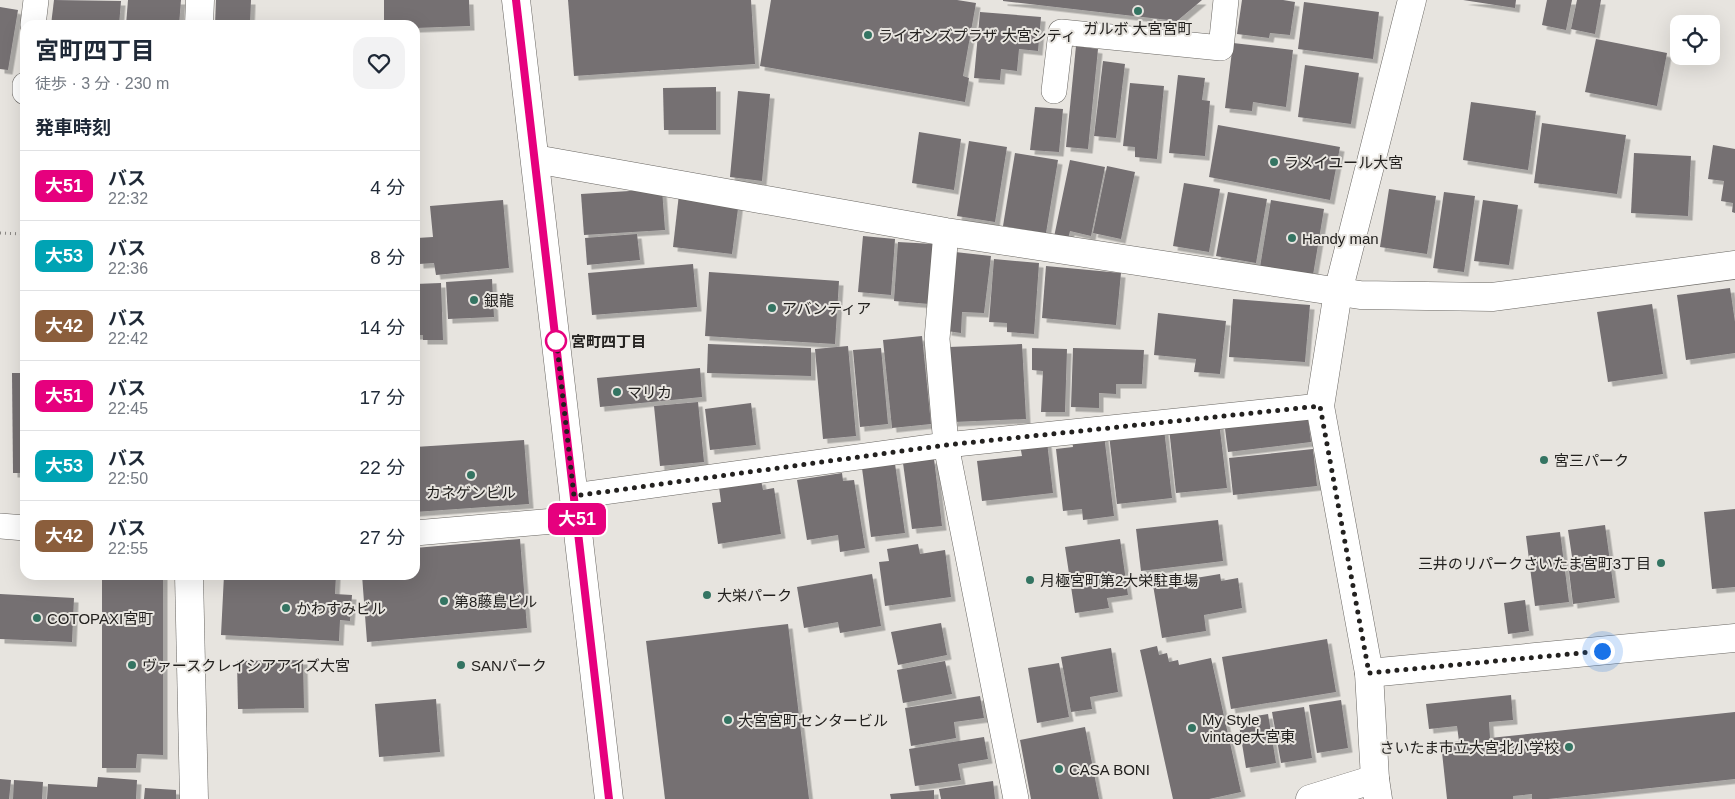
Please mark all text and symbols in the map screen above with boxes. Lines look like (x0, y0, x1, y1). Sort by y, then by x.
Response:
marker: ガルボ 大宮宮町 (1132, 5, 1144, 17)
map controls (1670, 15, 1720, 65)
button: locate (1670, 15, 1720, 65)
place label: ガルボ 大宮宮町 (1083, 20, 1193, 37)
place label: ライオンズプラザ 大宮シティ (878, 27, 1076, 44)
marker: ライオンズプラザ 大宮シティ (862, 29, 874, 41)
text: 宮町四丁目 (35, 37, 155, 64)
button: heart (353, 37, 405, 89)
text: 徒歩 · 3 分 · 230 m (35, 75, 169, 92)
text: 発車時刻 (35, 117, 111, 138)
place label: ラメイユール大宮 (1284, 154, 1403, 171)
marker: ラメイユール大宮 (1268, 156, 1280, 168)
text: バス (108, 168, 146, 189)
text: 大51 (45, 176, 83, 196)
text: 4 分 (370, 177, 405, 198)
text: 22:32 (108, 190, 148, 207)
place label: Handy man (1302, 230, 1379, 247)
marker: Handy man (1286, 232, 1298, 244)
text: バス (108, 238, 146, 259)
text: 大53 (45, 246, 83, 266)
text: 8 分 (370, 247, 405, 268)
text: 22:36 (108, 260, 148, 277)
place label: 銀龍 (484, 292, 514, 309)
marker: 銀龍 (468, 294, 480, 306)
place label: アバンティア (782, 300, 871, 317)
marker: アバンティア (766, 302, 778, 314)
text: バス (108, 308, 146, 329)
text: 大42 (45, 316, 83, 336)
text: 14 分 (360, 317, 405, 338)
text: 22:42 (108, 330, 148, 347)
marker: 宮町四丁目 (545, 330, 567, 352)
place label: 宮町四丁目 (571, 333, 646, 350)
text: バス (108, 378, 146, 399)
place label: マリカ (627, 384, 672, 401)
text: 大51 (45, 386, 83, 406)
marker: マリカ (611, 386, 623, 398)
text: 17 分 (360, 387, 405, 408)
text: 22:45 (108, 400, 148, 417)
text: バス (108, 448, 146, 469)
place label: 宮三パーク (1554, 452, 1629, 469)
marker: 宮三パーク (1538, 454, 1550, 466)
text: 大53 (45, 456, 83, 476)
text: 22 分 (360, 457, 405, 478)
marker: カネゲンビル (465, 469, 477, 481)
text: 22:50 (108, 470, 148, 487)
place label: カネゲンビル (426, 484, 516, 501)
line badge: 大51 (548, 503, 606, 535)
text: 大51 (558, 509, 596, 529)
text: バス (108, 518, 146, 539)
text: 大42 (45, 526, 83, 546)
text: 27 分 (360, 527, 405, 548)
text: 22:55 (108, 540, 148, 557)
place label: 三井のリパークさいたま宮町3丁目 (1418, 555, 1651, 572)
marker: 三井のリパークさいたま宮町3丁目 (1655, 557, 1667, 569)
place label: 月極宮町第2大栄駐車場 (1040, 572, 1198, 589)
marker: 月極宮町第2大栄駐車場 (1024, 574, 1036, 586)
place label: 大栄パーク (717, 587, 792, 604)
marker: 大栄パーク (701, 589, 713, 601)
place label: 第8藤島ビル (454, 593, 537, 610)
marker: 第8藤島ビル (438, 595, 450, 607)
place label: かわすみビル (296, 600, 386, 617)
marker: かわすみビル (280, 602, 292, 614)
place label: COTOPAXI宮町 (47, 610, 153, 627)
marker: COTOPAXI宮町 (31, 612, 43, 624)
your location (1590, 639, 1615, 664)
place label: ヴァースクレイシアアイズ大宮 (142, 657, 350, 674)
place label: SANパーク (471, 657, 547, 674)
marker: ヴァースクレイシアアイズ大宮 (126, 659, 138, 671)
marker: SANパーク (455, 659, 467, 671)
place label: My Style vintage大宮東 (1202, 711, 1295, 745)
place label: 大宮宮町センタービル (738, 712, 888, 729)
marker: 大宮宮町センタービル (722, 714, 734, 726)
marker: My Style vintage大宮東 (1186, 722, 1198, 734)
place label: さいたま市立大宮北小学校 (1379, 739, 1559, 756)
marker: さいたま市立大宮北小学校 (1563, 741, 1575, 753)
place label: CASA BONI (1069, 761, 1150, 778)
marker: CASA BONI (1053, 763, 1065, 775)

